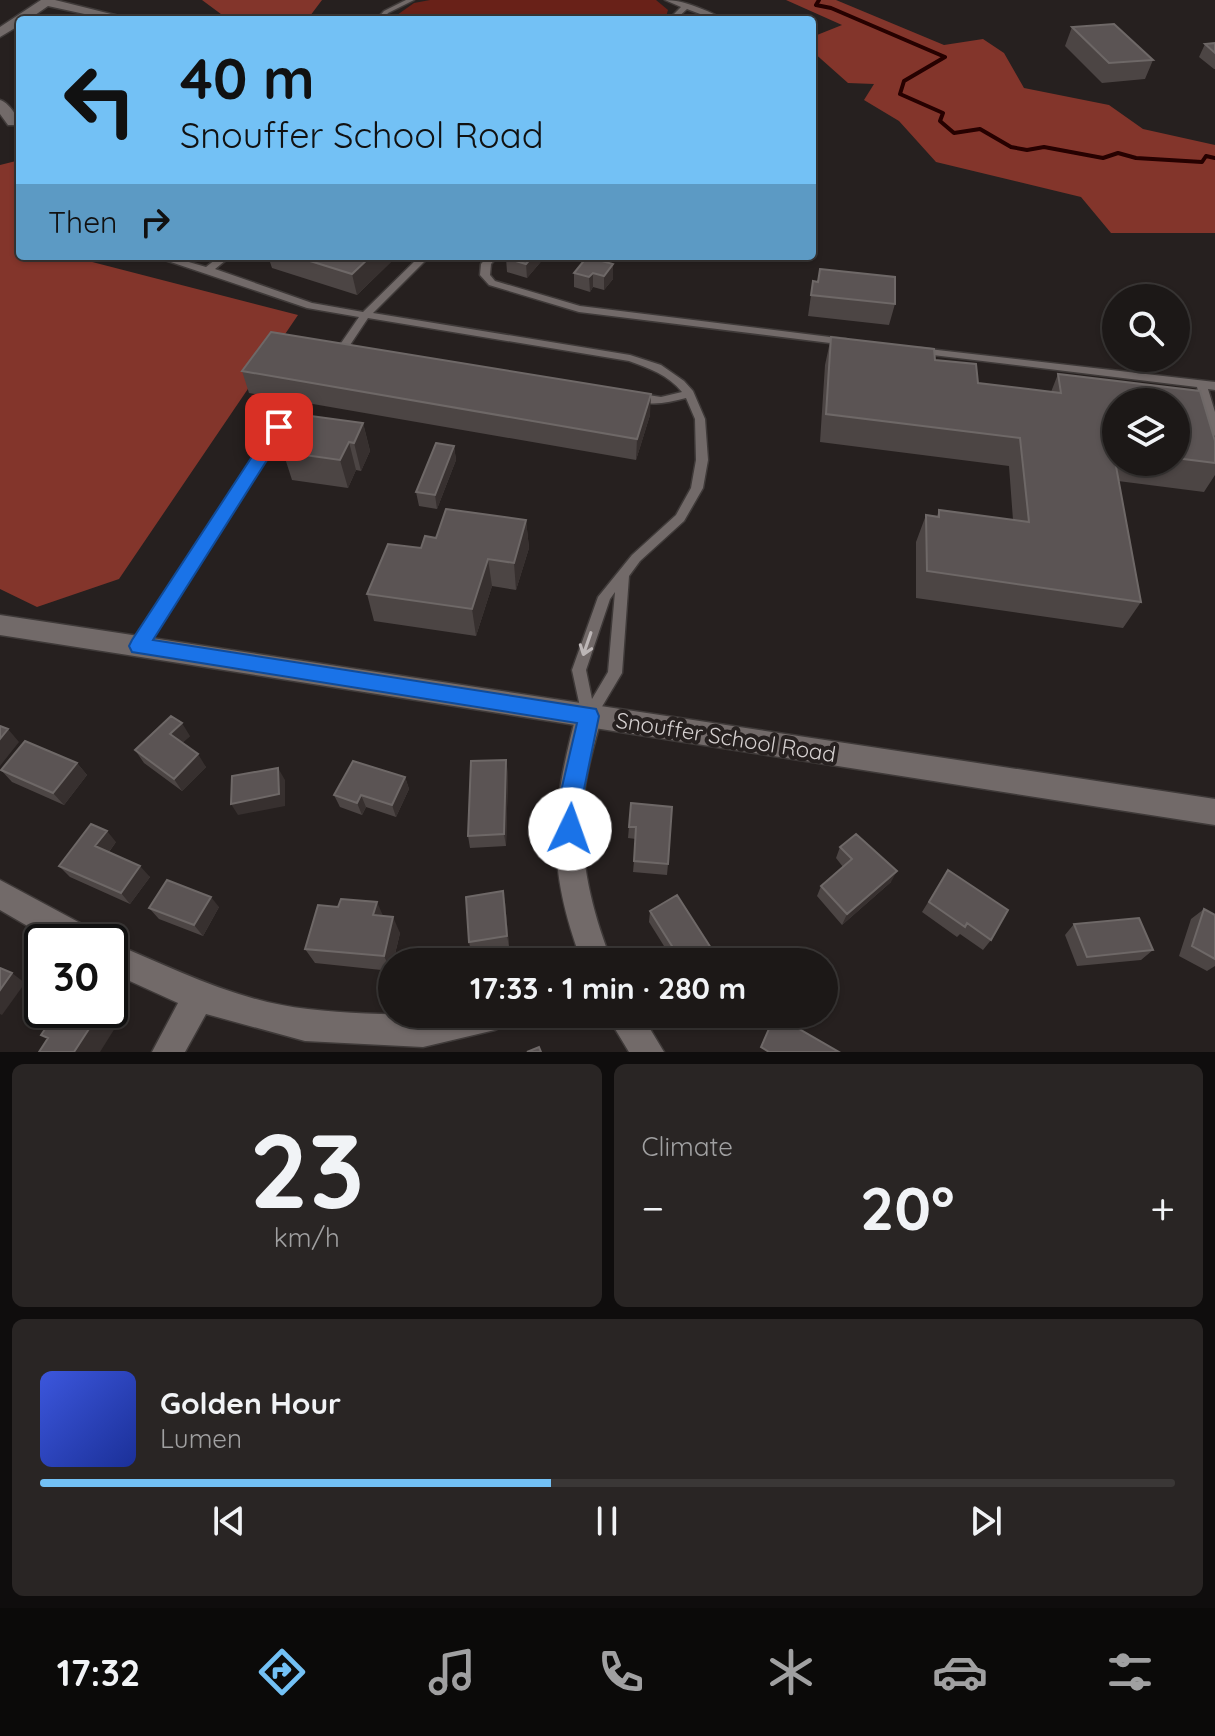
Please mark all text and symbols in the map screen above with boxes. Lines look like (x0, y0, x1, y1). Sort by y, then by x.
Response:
text: 40 m (180, 43, 315, 113)
icon: left (48, 48, 152, 152)
text: Snouffer School Road (180, 112, 543, 157)
icon: right (133, 200, 177, 244)
text: Then (48, 203, 117, 241)
map controls (1102, 284, 1190, 476)
button: search (1102, 284, 1190, 372)
button: layers (1102, 388, 1190, 476)
pin (245, 393, 313, 461)
icon: arrive (257, 405, 301, 449)
one-way arrow (579, 631, 594, 656)
street label: Snouffer School Road (614, 706, 838, 768)
position arrow (528, 787, 612, 871)
speed limit sign: 30 (24, 924, 128, 1028)
text: 17:33 · 1 min · 280 m (470, 969, 746, 1007)
text: 23 (249, 1104, 364, 1234)
text: Climate (642, 1130, 733, 1163)
text: 20° (860, 1170, 955, 1245)
text: − (642, 1180, 664, 1235)
text: + (1150, 1180, 1175, 1235)
text: km/h (274, 1221, 340, 1254)
text: Golden Hour (160, 1384, 341, 1422)
text: Lumen (160, 1422, 242, 1455)
icon: previous (207, 1499, 251, 1543)
icon: pause (585, 1499, 629, 1543)
icon: next (964, 1499, 1008, 1543)
icon: directions (254, 1644, 310, 1700)
icon: music (424, 1644, 480, 1700)
icon: phone (593, 1644, 649, 1700)
icon: climate (763, 1644, 819, 1700)
icon: car (932, 1644, 988, 1700)
icon: filters (1102, 1644, 1158, 1700)
text: 17:32 (57, 1650, 140, 1695)

